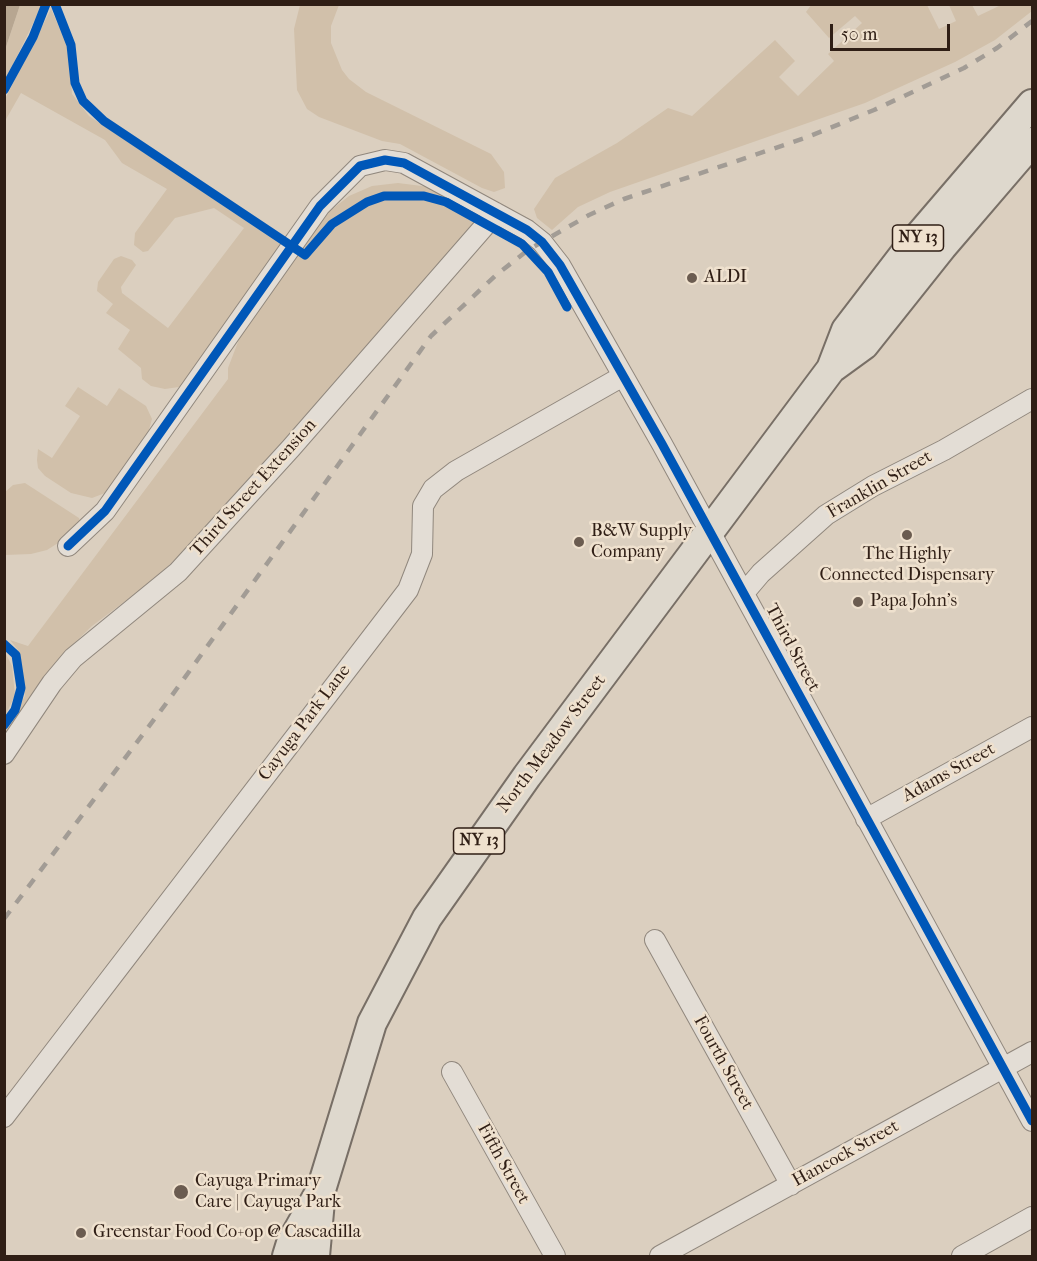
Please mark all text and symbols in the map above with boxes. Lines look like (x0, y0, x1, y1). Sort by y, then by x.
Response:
scale bar (833, 12, 953, 50)
text: 50 m (841, 24, 877, 45)
road number: NY 13 (892, 225, 944, 251)
place label: ALDI (704, 267, 747, 289)
marker: ALDI (685, 271, 699, 285)
street label: Third Street Extension (186, 415, 322, 561)
street label: Franklin Street (824, 446, 936, 524)
place label: B&W Supply Company (591, 521, 692, 564)
marker: The Highly Connected Dispensary (900, 528, 914, 542)
marker: B&W Supply Company (572, 535, 586, 549)
place label: The Highly Connected Dispensary (820, 544, 994, 586)
place label: Papa John's (870, 591, 957, 613)
marker: Papa John's (851, 595, 865, 609)
street label: Third Street (760, 600, 824, 696)
street label: Cayuga Park Lane (254, 661, 356, 785)
street label: North Meadow Street (493, 671, 611, 817)
street label: Adams Street (899, 739, 999, 807)
road number: NY 13 (454, 828, 504, 854)
street label: Fourth Street (688, 1012, 758, 1114)
street label: Hancock Street (789, 1116, 903, 1192)
street label: Fifth Street (472, 1120, 534, 1208)
place label: Cayuga Primary Care | Cayuga Park (195, 1171, 341, 1214)
marker: Cayuga Primary Care | Cayuga Park (172, 1183, 190, 1201)
place label: Greenstar Food Co+op @ Cascadilla (93, 1222, 361, 1244)
marker: Greenstar Food Co+op @ Cascadilla (74, 1226, 88, 1240)

